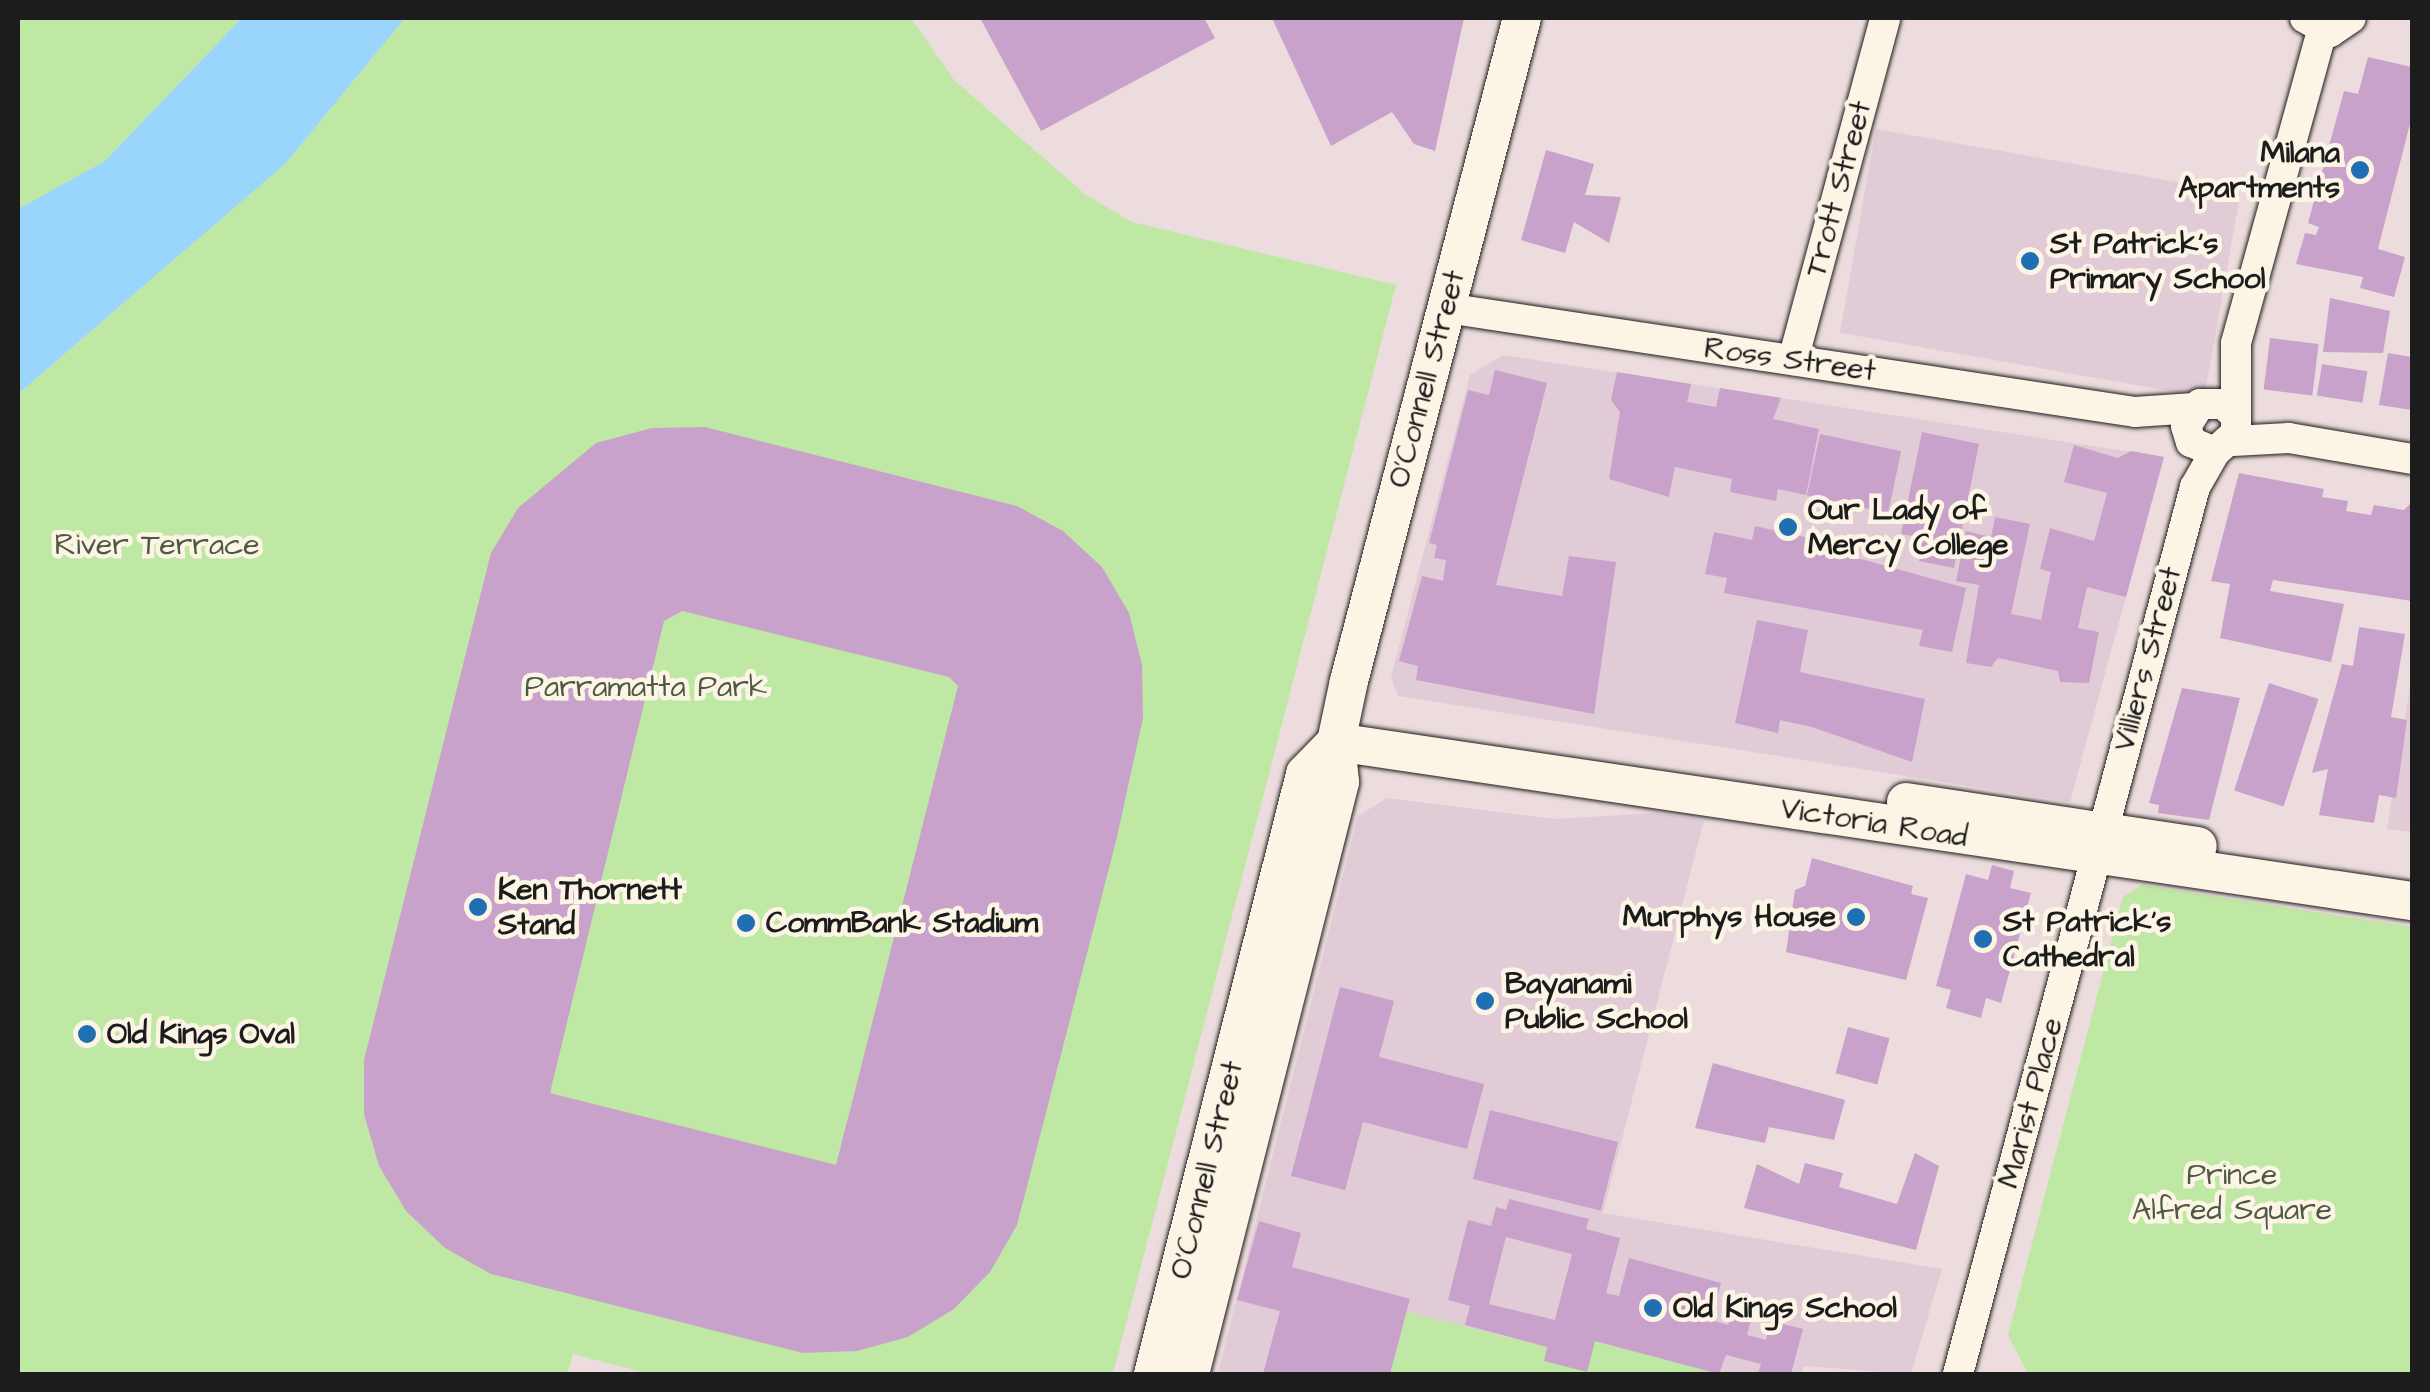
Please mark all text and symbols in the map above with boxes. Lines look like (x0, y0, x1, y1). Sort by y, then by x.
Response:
street label: Trott Street (1798, 97, 1880, 281)
place label: Milana Apartments (2178, 135, 2340, 206)
marker: Milana Apartments (2349, 159, 2371, 181)
place label: St Patrick's Primary School (2050, 226, 2265, 296)
marker: St Patrick's Primary School (2019, 250, 2041, 272)
street label: O'Connell Street (1381, 266, 1473, 492)
street label: Ross Street (1702, 330, 1878, 390)
place label: Our Lady of Mercy College (1808, 492, 2009, 562)
marker: Our Lady of Mercy College (1777, 516, 1799, 538)
park label: River Terrace (55, 527, 259, 563)
street label: Villiers Street (2106, 563, 2190, 755)
park label: Parramatta Park (525, 669, 767, 705)
street label: Victoria Road (1778, 790, 1970, 856)
place label: Ken Thornett Stand (498, 872, 682, 942)
marker: Ken Thornett Stand (467, 896, 489, 918)
place label: Murphys House (1623, 899, 1836, 935)
place label: St Patrick's Cathedral (2003, 904, 2171, 974)
place label: CommBank Stadium (766, 905, 1038, 941)
marker: Murphys House (1845, 906, 1867, 928)
marker: CommBank Stadium (735, 912, 757, 934)
marker: St Patrick's Cathedral (1972, 928, 1994, 950)
place label: Bayanami Public School (1505, 966, 1688, 1036)
marker: Bayanami Public School (1474, 990, 1496, 1012)
street label: Marist Place (1991, 1014, 2071, 1192)
place label: Old Kings Oval (107, 1016, 295, 1052)
marker: Old Kings Oval (76, 1023, 98, 1045)
street label: O'Connell Street (1163, 1057, 1251, 1283)
park label: Prince Alfred Square (2132, 1157, 2332, 1228)
place label: Old Kings School (1673, 1290, 1897, 1326)
marker: Old Kings School (1642, 1297, 1664, 1319)

